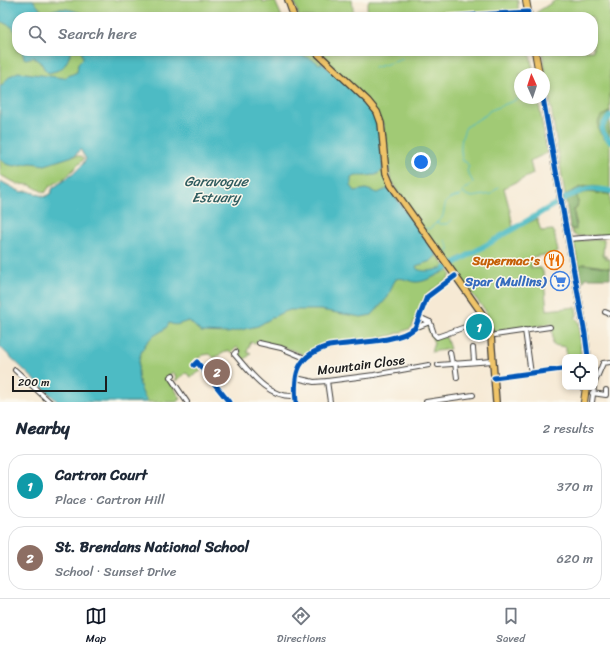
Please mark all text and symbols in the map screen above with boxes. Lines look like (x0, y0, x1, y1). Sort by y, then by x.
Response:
search box (12, 12, 598, 56)
text: Search here (58, 21, 137, 47)
icon: search (26, 23, 48, 45)
north arrow (514, 68, 550, 104)
your location (411, 152, 431, 172)
water label: Garavogue Estuary (184, 169, 250, 210)
place label: Supermac's (471, 249, 541, 272)
restaurant icon: Supermac's (543, 249, 565, 271)
place label: Spar (Mullins) (464, 270, 547, 293)
supermarket icon: Spar (Mullins) (549, 270, 571, 292)
pin: 1 (466, 312, 492, 342)
street label: Mountain Close (316, 348, 406, 382)
map controls (562, 354, 598, 390)
button: locate (562, 354, 598, 390)
pin: 2 (204, 357, 230, 387)
text: 200 m (18, 373, 50, 392)
scale bar (12, 374, 107, 393)
text: Nearby (16, 413, 70, 443)
text: 2 results (543, 417, 594, 440)
text: Cartron Court (55, 462, 147, 488)
text: 1 (27, 475, 33, 498)
text: 370 m (557, 475, 593, 498)
text: Place · Cartron Hill (55, 488, 165, 511)
text: St. Brendans National School (55, 534, 249, 560)
text: 2 (26, 547, 34, 570)
text: 620 m (557, 547, 593, 570)
text: School · Sunset Drive (55, 560, 176, 583)
tab: Map (85, 605, 107, 648)
tab: Directions (277, 605, 326, 648)
tab: Saved (496, 605, 525, 648)

